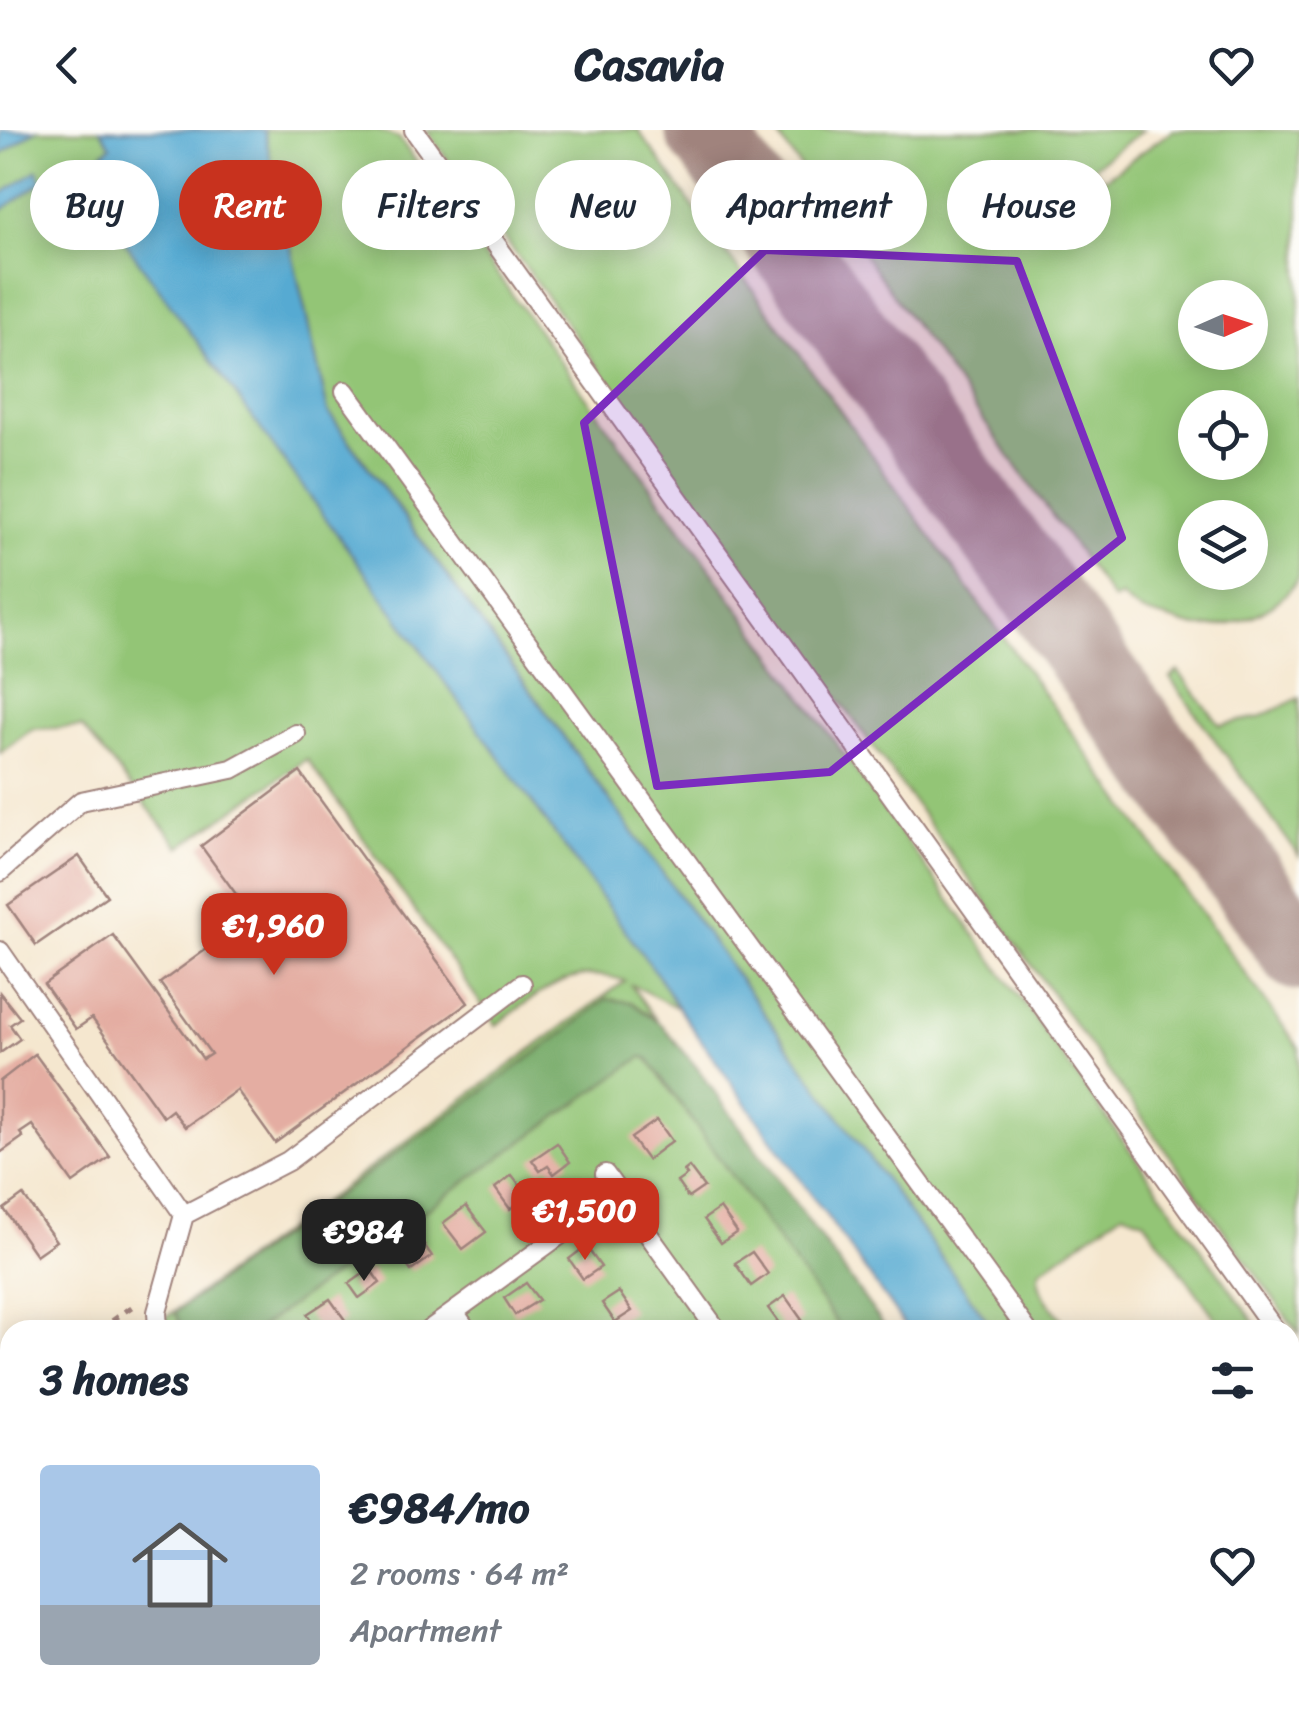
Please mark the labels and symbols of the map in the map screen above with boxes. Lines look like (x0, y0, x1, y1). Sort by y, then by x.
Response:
north arrow (1178, 280, 1268, 370)
pin: €1,960 (193, 893, 355, 978)
pin: €1,500 (504, 1178, 666, 1263)
pin: €984 (305, 1199, 423, 1284)

